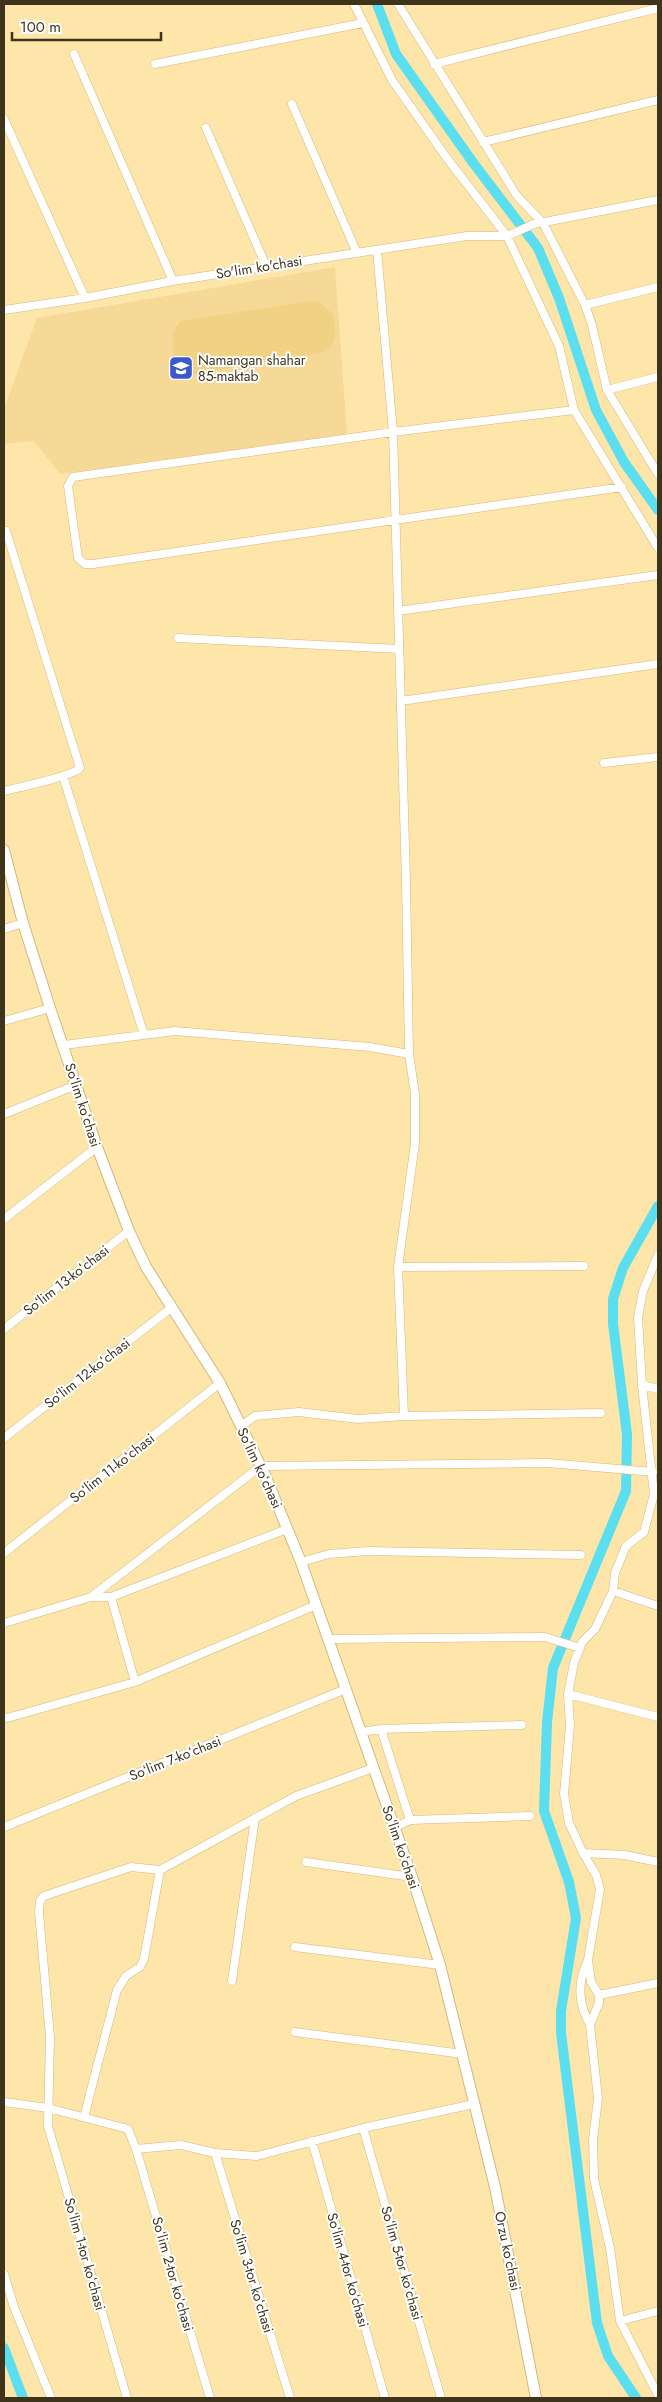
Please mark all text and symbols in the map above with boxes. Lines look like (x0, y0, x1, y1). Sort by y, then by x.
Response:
scale bar (12, 10, 161, 42)
text: 100 m (20, 16, 61, 38)
street label: So'lim ko'chasi (214, 250, 304, 284)
place label: Namangan shahar 85-maktab (198, 350, 306, 386)
school or university icon: Namangan shahar 85-maktab (168, 355, 194, 381)
street label: Soʻlim koʻchasi (60, 1060, 106, 1150)
street label: Soʻlim 13-koʻchasi (19, 1240, 113, 1320)
street label: Soʻlim 12-koʻchasi (40, 1333, 134, 1413)
street label: Soʻlim koʻchasi (233, 1424, 287, 1512)
street label: Soʻlim 11-koʻchasi (65, 1428, 159, 1508)
street label: Soʻlim 7-koʻchasi (126, 1730, 224, 1786)
street label: Soʻlim koʻchasi (377, 1803, 425, 1891)
street label: Soʻlim 1-tor koʻchasi (59, 2195, 111, 2313)
street label: Soʻlim 5-tor koʻchasi (376, 2204, 428, 2322)
street label: Orzu koʻchasi (490, 2209, 526, 2293)
street label: Soʻlim 4-tor koʻchasi (322, 2210, 374, 2330)
street label: Soʻlim 2-tor koʻchasi (147, 2214, 199, 2334)
street label: Soʻlim 3-tor koʻchasi (225, 2217, 279, 2335)

